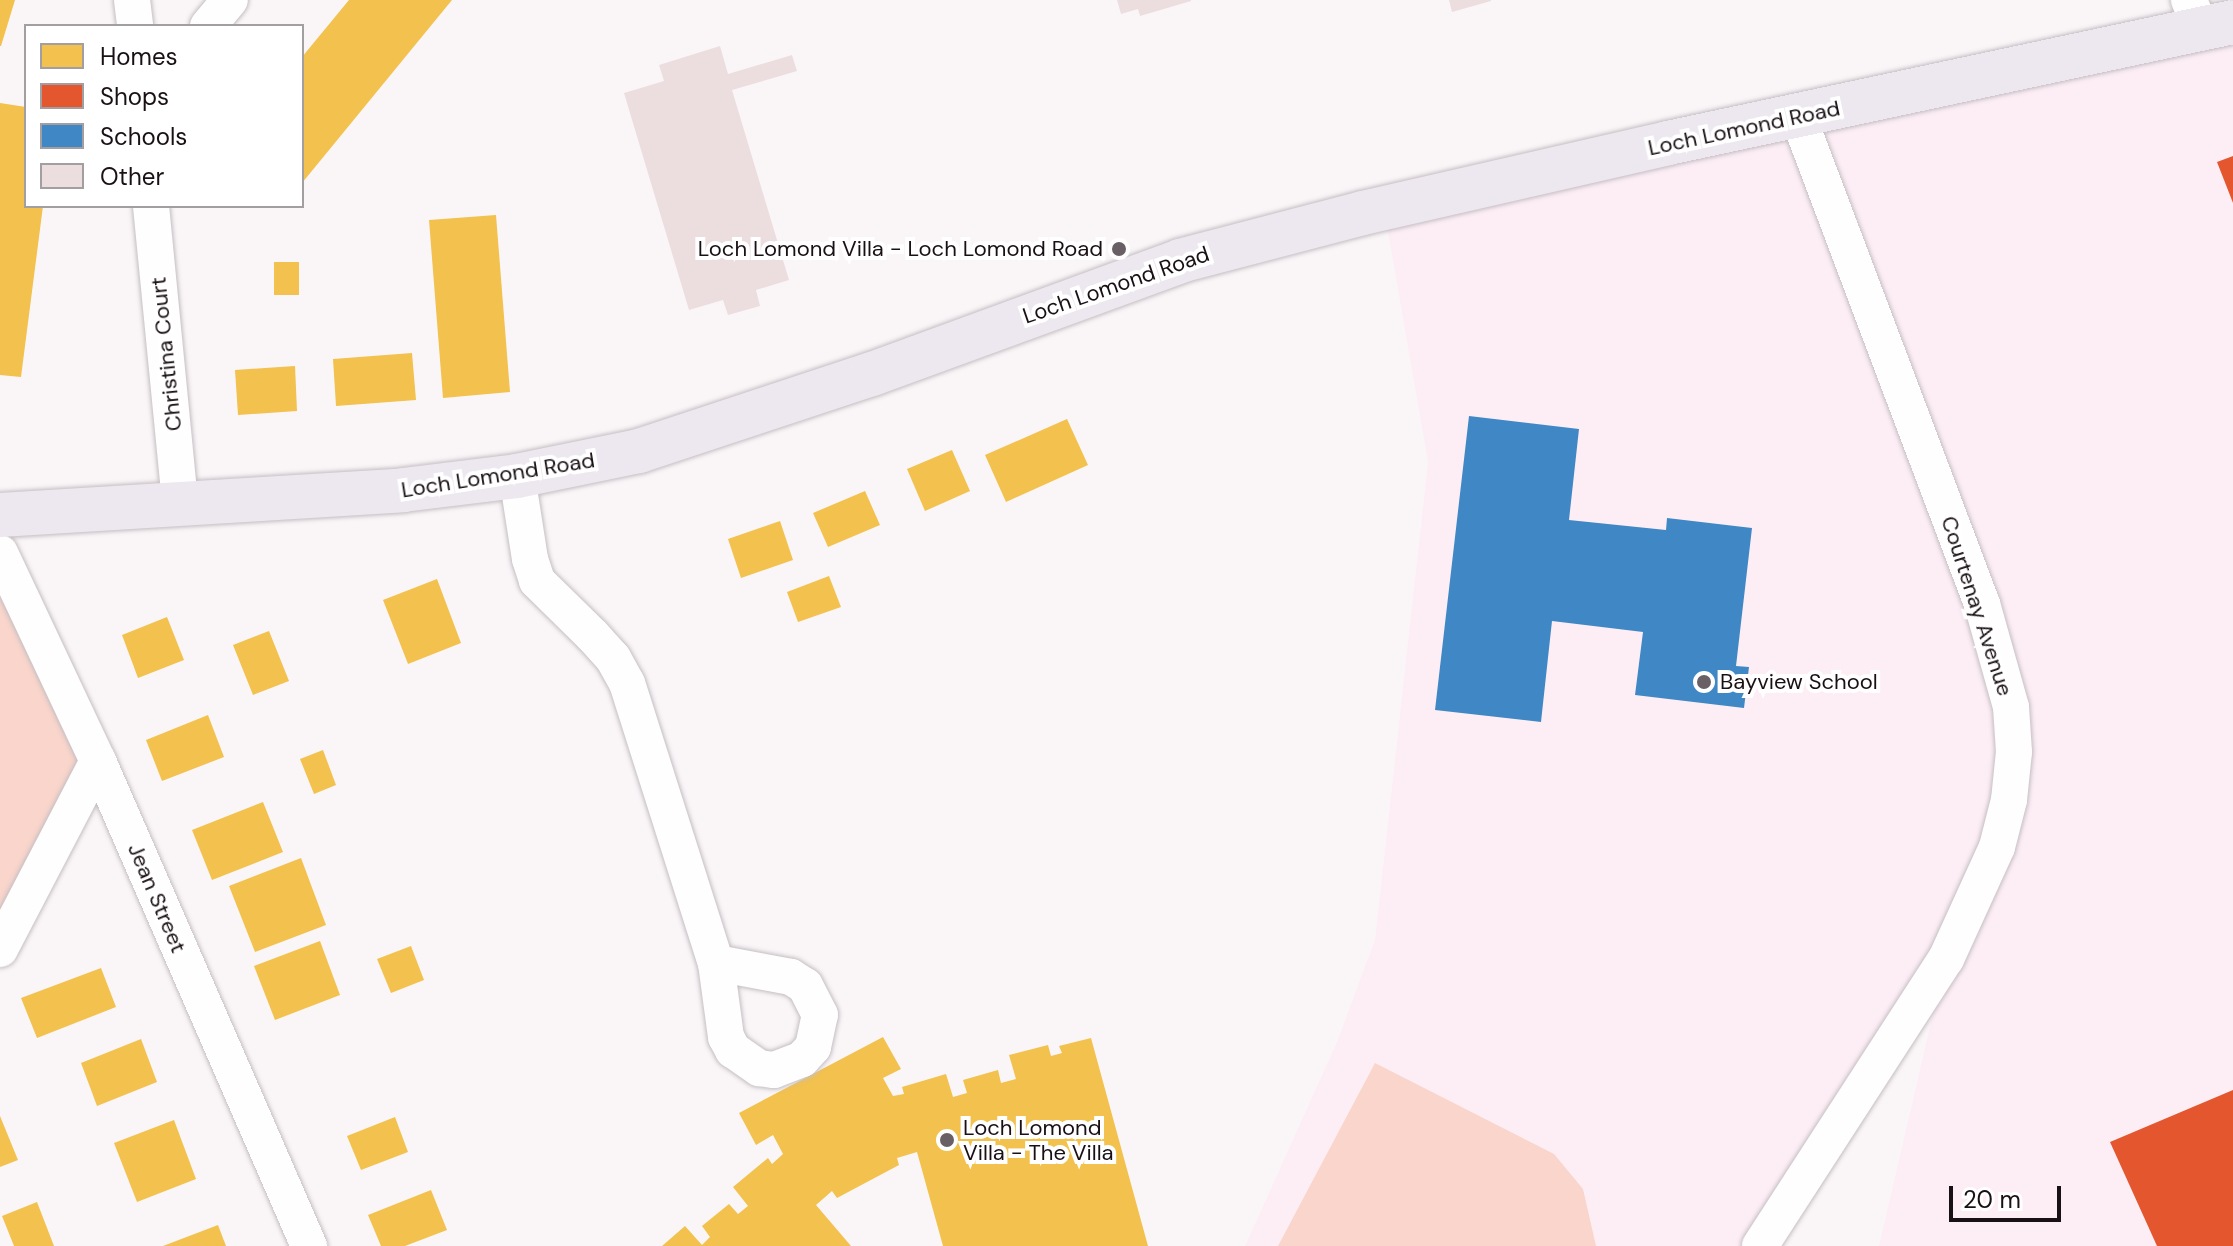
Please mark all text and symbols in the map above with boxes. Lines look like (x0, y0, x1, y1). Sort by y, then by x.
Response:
legend (24, 24, 304, 208)
text: Homes (100, 41, 178, 72)
text: Shops (100, 81, 169, 112)
street label: Loch Lomond Road (1646, 95, 1842, 161)
text: Schools (100, 121, 187, 152)
text: Other (100, 161, 164, 192)
place label: Loch Lomond Villa - Loch Lomond Road (698, 236, 1103, 262)
marker: Loch Lomond Villa - Loch Lomond Road (1110, 240, 1128, 258)
street label: Loch Lomond Road (1019, 241, 1213, 329)
street label: Christina Court (145, 276, 187, 432)
street label: Loch Lomond Road (399, 447, 597, 503)
street label: Courtenay Avenue (1935, 513, 2019, 699)
place label: Bayview School (1720, 669, 1878, 695)
marker: Bayview School (1695, 673, 1713, 691)
street label: Jean Street (122, 839, 192, 957)
place label: Loch Lomond Villa - The Villa (963, 1114, 1114, 1166)
marker: Loch Lomond Villa - The Villa (938, 1131, 956, 1149)
scale bar (1953, 1170, 2065, 1220)
text: 20 m (1963, 1184, 2021, 1215)

